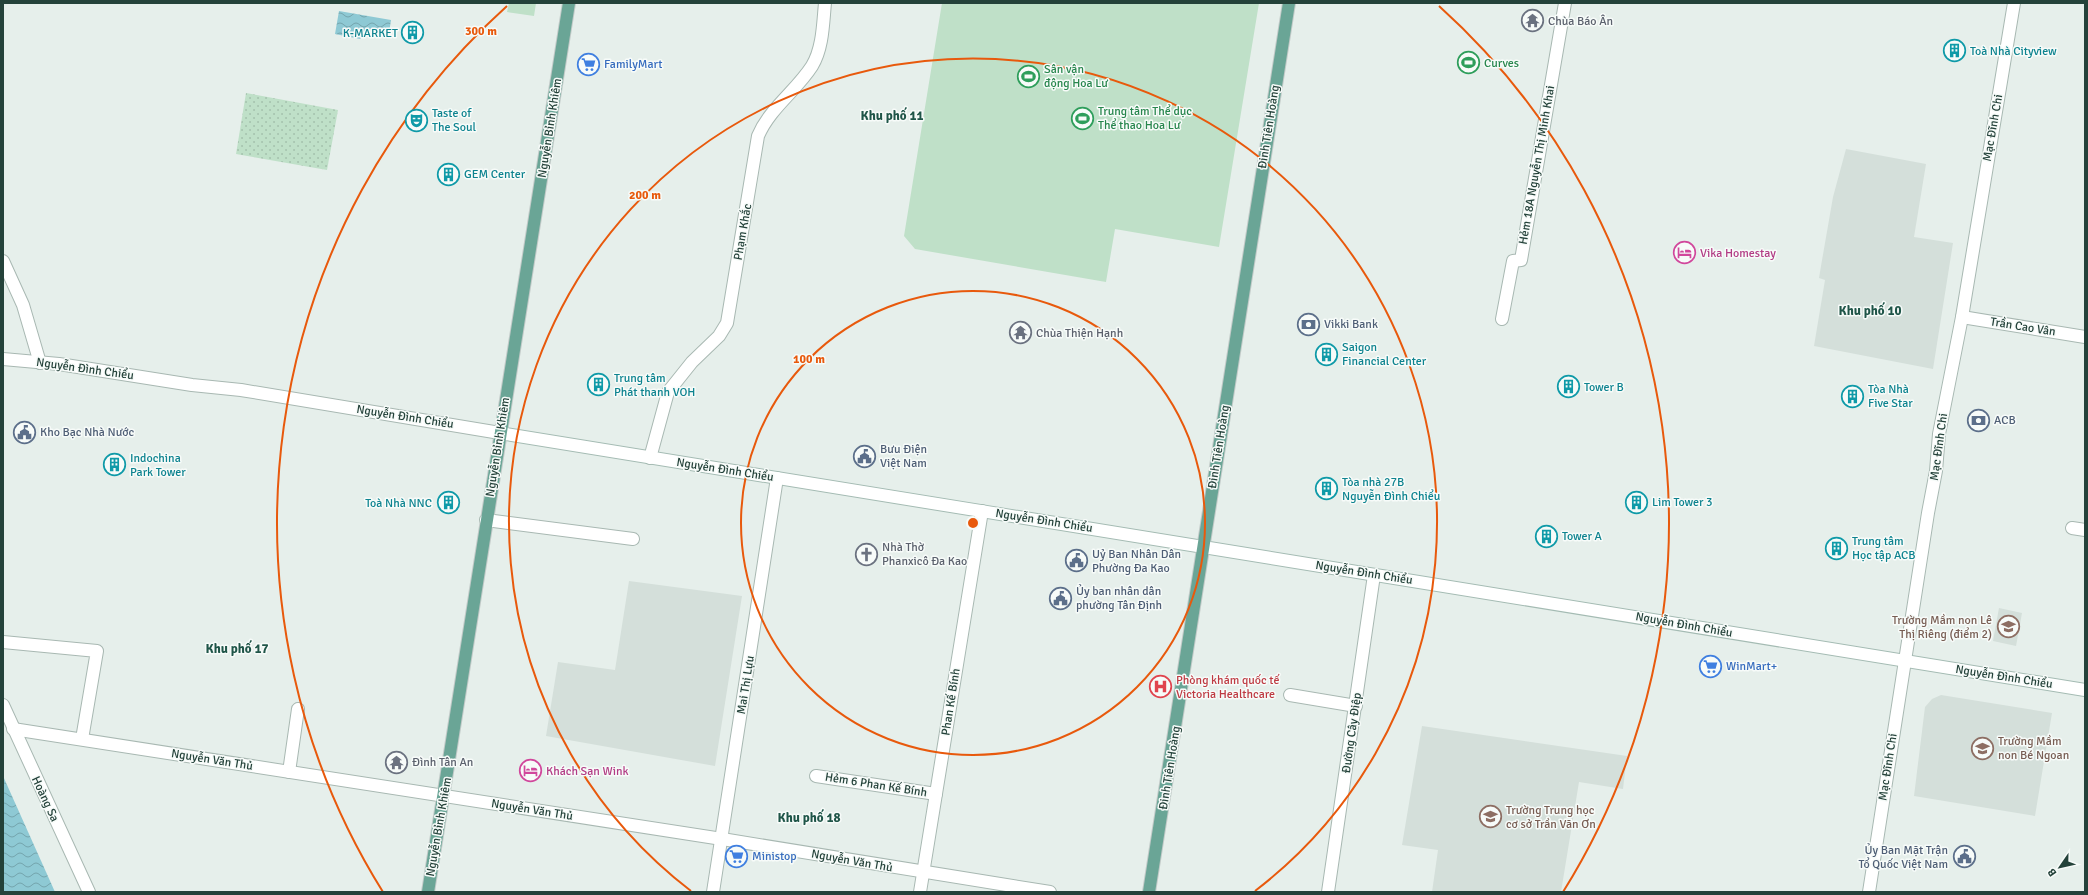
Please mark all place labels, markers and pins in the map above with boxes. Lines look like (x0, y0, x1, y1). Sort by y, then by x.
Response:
temple icon: Chùa Báo Ân (1519, 8, 1545, 34)
place label: Chùa Báo Ân (1548, 14, 1613, 29)
building icon: K-MARKET (400, 20, 426, 46)
place label: K-MARKET (343, 26, 398, 41)
building icon: Toà Nhà Cityview (1941, 38, 1967, 64)
place label: Toà Nhà Cityview (1970, 44, 2057, 59)
sports icon: Curves (1455, 50, 1481, 76)
supermarket icon: FamilyMart (575, 51, 601, 77)
place label: Curves (1484, 56, 1519, 71)
place label: FamilyMart (604, 57, 662, 72)
place label: Sân vận động Hoa Lư (1044, 62, 1108, 91)
sports icon: Sân vận động Hoa Lư (1015, 63, 1041, 89)
place label: Trung tâm Thể dục Thể thao Hoa Lư (1098, 104, 1192, 133)
sports icon: Trung tâm Thể dục Thể thao Hoa Lư (1069, 105, 1095, 131)
place label: Taste of The Soul (432, 106, 477, 135)
theatre icon: Taste of The Soul (404, 107, 430, 133)
building icon: GEM Center (436, 161, 462, 187)
place label: GEM Center (464, 167, 526, 182)
hotel icon: Vika Homestay (1671, 240, 1697, 266)
place label: Vika Homestay (1700, 246, 1776, 261)
bank icon: Vikki Bank (1296, 311, 1322, 337)
place label: Vikki Bank (1324, 317, 1378, 332)
temple icon: Chùa Thiện Hạnh (1008, 320, 1034, 346)
place label: Chùa Thiện Hạnh (1036, 326, 1123, 341)
place label: Saigon Financial Center (1342, 340, 1427, 369)
building icon: Saigon Financial Center (1313, 341, 1339, 367)
place label: Trung tâm Phát thanh VOH (614, 371, 695, 400)
building icon: Trung tâm Phát thanh VOH (586, 372, 612, 398)
building icon: Tower B (1556, 374, 1582, 400)
place label: Tower B (1584, 380, 1624, 395)
place label: Tòa Nhà Five Star (1868, 382, 1913, 411)
building icon: Tòa Nhà Five Star (1840, 383, 1866, 409)
bank icon: ACB (1965, 407, 1991, 433)
place label: ACB (1994, 413, 2016, 428)
public building icon: Kho Bạc Nhà Nước (12, 419, 38, 445)
place label: Kho Bạc Nhà Nước (40, 425, 135, 440)
place label: Bưu Điện Việt Nam (880, 442, 927, 471)
public building icon: Bưu Điện Việt Nam (852, 443, 878, 469)
place label: Indochina Park Tower (130, 451, 186, 480)
building icon: Indochina Park Tower (102, 452, 128, 478)
place label: Tòa nhà 27B Nguyễn Đình Chiểu (1342, 475, 1440, 504)
building icon: Tòa nhà 27B Nguyễn Đình Chiểu (1313, 476, 1339, 502)
building icon: Lim Tower 3 (1624, 489, 1650, 515)
building icon: Toà Nhà NNC (435, 490, 461, 516)
place label: Lim Tower 3 (1652, 495, 1713, 510)
place label: Toà Nhà NNC (365, 496, 432, 511)
centre of rings (966, 516, 980, 530)
building icon: Tower A (1533, 523, 1559, 549)
place label: Tower A (1562, 529, 1603, 544)
place label: Trung tâm Học tập ACB (1852, 534, 1916, 563)
building icon: Trung tâm Học tập ACB (1823, 535, 1849, 561)
place label: Nhà Thờ Phanxicô Đa Kao (882, 540, 967, 569)
church icon: Nhà Thờ Phanxicô Đa Kao (854, 541, 880, 567)
place label: Uỷ Ban Nhân Dân Phường Đa Kao (1092, 547, 1181, 576)
public building icon: Uỷ Ban Nhân Dân Phường Đa Kao (1064, 548, 1090, 574)
place label: Ủy ban nhân dân phường Tân Định (1076, 584, 1162, 613)
public building icon: Ủy ban nhân dân phường Tân Định (1047, 585, 1073, 611)
place label: Trường Mầm non Lê Thị Riêng (điểm 2) (1892, 613, 1992, 642)
school or university icon: Trường Mầm non Lê Thị Riêng (điểm 2) (1995, 614, 2021, 640)
supermarket icon: WinMart+ (1698, 653, 1724, 679)
place label: WinMart+ (1726, 659, 1777, 674)
place label: Phòng khám quốc tế Victoria Healthcare (1176, 673, 1280, 702)
hospital icon: Phòng khám quốc tế Victoria Healthcare (1147, 674, 1173, 700)
place label: Trường Mầm non Bé Ngoan (1998, 734, 2069, 763)
school or university icon: Trường Mầm non Bé Ngoan (1970, 735, 1996, 761)
temple icon: Đình Tân An (384, 749, 410, 775)
place label: Đình Tân An (412, 755, 473, 770)
hotel icon: Khách Sạn Wink (517, 758, 543, 784)
place label: Khách Sạn Wink (546, 764, 629, 779)
place label: Trường Trung học cơ sở Trần Văn Ơn (1506, 803, 1596, 832)
school or university icon: Trường Trung học cơ sở Trần Văn Ơn (1477, 804, 1503, 830)
supermarket icon: Ministop (723, 843, 749, 869)
place label: Ủy Ban Mặt Trận Tổ Quốc Việt Nam (1859, 843, 1948, 872)
public building icon: Ủy Ban Mặt Trận Tổ Quốc Việt Nam (1951, 844, 1977, 870)
place label: Ministop (752, 849, 797, 864)

